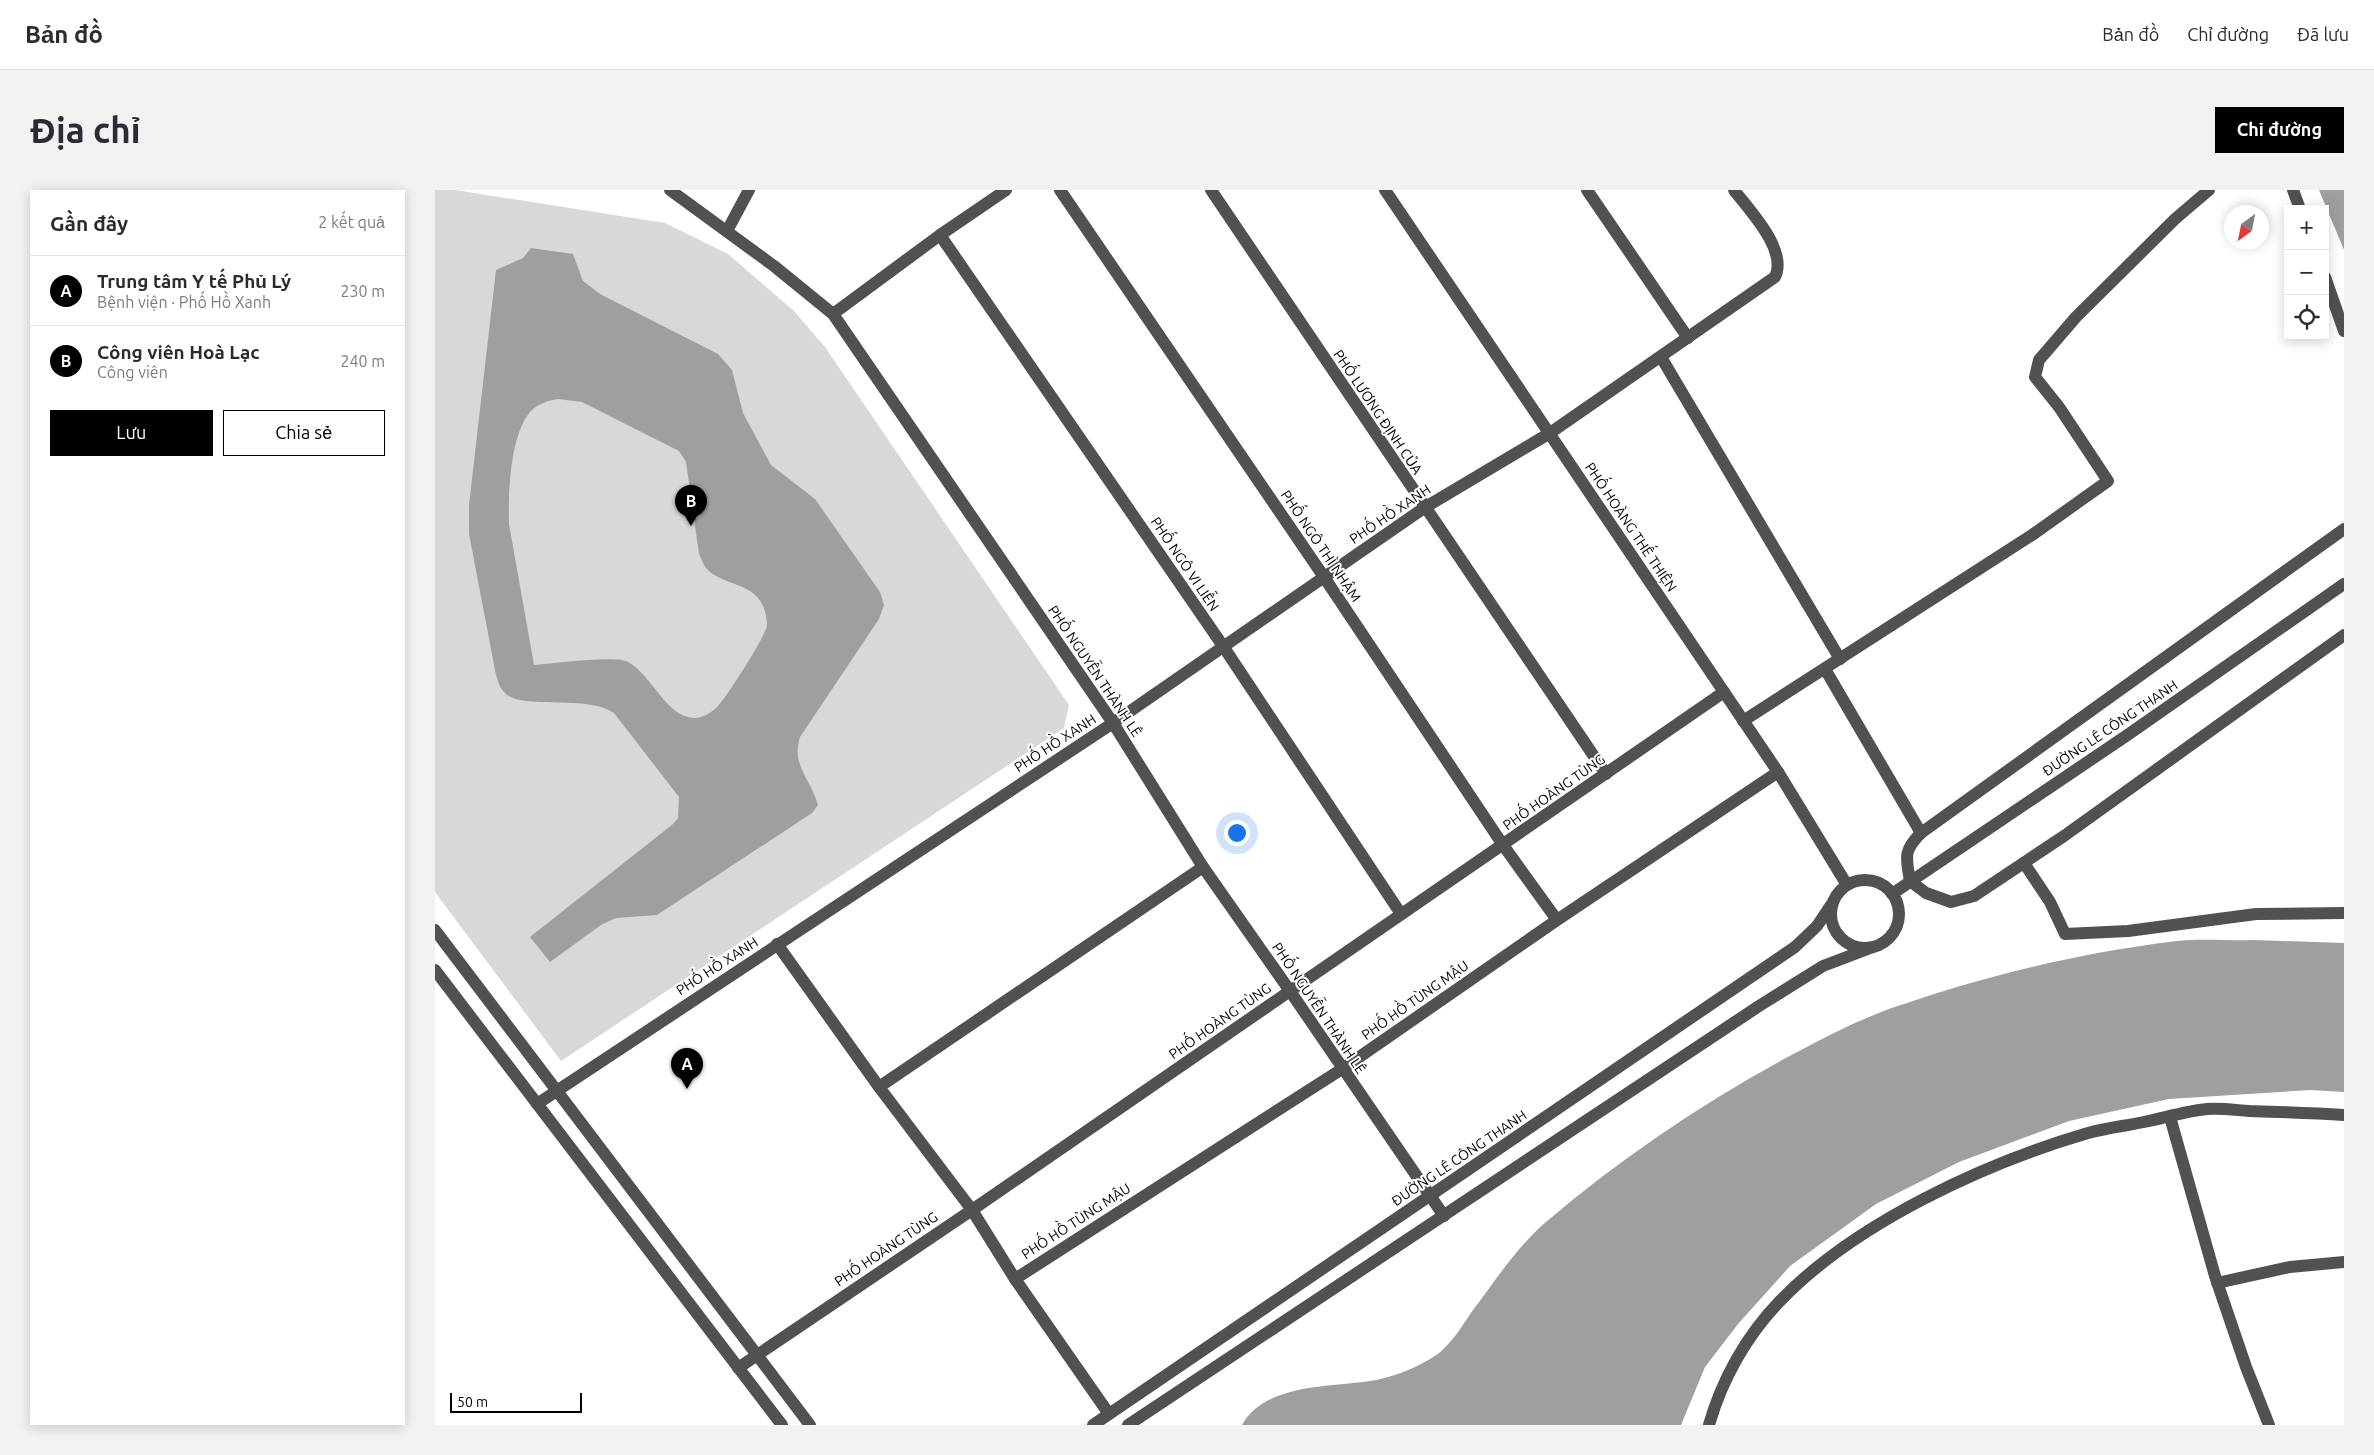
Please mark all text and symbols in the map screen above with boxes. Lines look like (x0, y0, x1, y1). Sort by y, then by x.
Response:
text: Bản đồ (25, 21, 103, 48)
text: Bản đồ (2102, 24, 2159, 44)
text: Chỉ đường (2187, 24, 2269, 44)
text: Đã lưu (2297, 24, 2349, 44)
button: Chỉ đường (2215, 107, 2344, 153)
text: Địa chỉ (30, 110, 140, 150)
north arrow (2224, 205, 2269, 250)
map controls (2284, 205, 2329, 340)
button: + (2284, 205, 2329, 250)
text: Gần đây (50, 211, 128, 235)
text: 2 kết quả (318, 213, 385, 231)
button: − (2284, 250, 2329, 295)
text: Trung tâm Y tế Phủ Lý (97, 270, 291, 292)
text: A (60, 282, 72, 300)
text: 230 m (340, 282, 385, 300)
text: Bệnh viện · Phố Hồ Xanh (97, 293, 271, 311)
button: locate (2284, 295, 2329, 340)
text: Công viên Hoà Lạc (97, 341, 260, 363)
street label: PHỐ LƯƠNG ĐỊNH CỦA (1330, 344, 1429, 477)
text: B (61, 352, 71, 370)
text: 240 m (340, 352, 385, 370)
text: Công viên (97, 363, 168, 381)
button: Lưu (50, 410, 213, 456)
button: Chia sẻ (223, 410, 385, 456)
street label: PHỐ HOÀNG THẾ THIỆN (1582, 457, 1684, 594)
street label: PHỐ HỒ XANH (1344, 477, 1433, 547)
pin: B (675, 485, 707, 526)
street label: PHỐ NGÔ THÌ NHẬM (1278, 485, 1368, 605)
street label: PHỐ NGÔ VI LIỄN (1148, 511, 1226, 614)
street label: PHỐ NGUYỄN THÀNH LÊ (1045, 600, 1149, 740)
street label: ĐƯỜNG LÊ CÔNG THANH (2039, 676, 2181, 779)
street label: PHỐ HỒ XANH (1009, 707, 1099, 775)
street label: PHỐ HOÀNG TÙNG (1497, 747, 1608, 833)
your location (1224, 820, 1250, 846)
street label: PHỐ HỒ XANH (671, 930, 761, 998)
street label: PHỐ NGUYỄN THÀNH LÊ (1269, 937, 1373, 1077)
street label: PHỐ HỒ TÙNG MẬU (1356, 953, 1471, 1043)
street label: PHỐ HOÀNG TÙNG (1163, 976, 1274, 1062)
pin: A (671, 1048, 703, 1089)
street label: ĐƯỜNG LÊ CÔNG THANH (1388, 1106, 1530, 1209)
street label: PHỐ HỒ TÙNG MẬU (1016, 1176, 1133, 1262)
street label: PHỐ HOÀNG TÙNG (829, 1205, 941, 1289)
scale bar (450, 1390, 583, 1413)
text: 50 m (457, 1394, 488, 1410)

